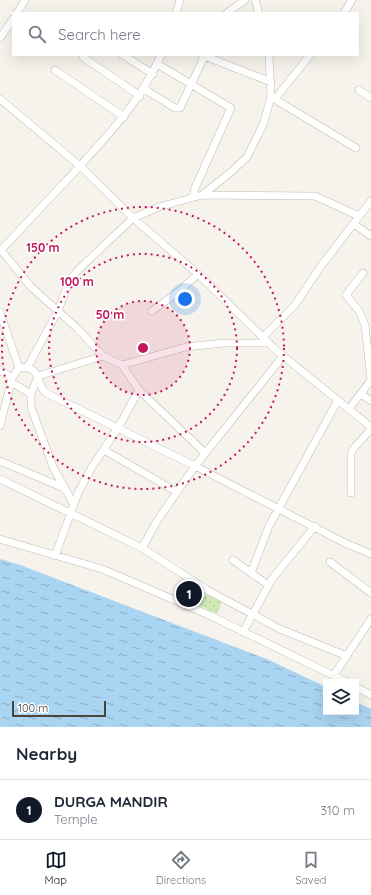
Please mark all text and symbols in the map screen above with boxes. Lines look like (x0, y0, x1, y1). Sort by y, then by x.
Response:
search box (12, 12, 359, 56)
icon: search (26, 23, 48, 45)
text: Search here (58, 25, 141, 44)
text: 150 m (26, 240, 60, 255)
text: 100 m (60, 274, 94, 289)
your location (175, 289, 195, 309)
text: 50 m (96, 307, 124, 322)
centre of rings (136, 341, 150, 355)
pin: 1 (176, 579, 202, 609)
map controls (323, 679, 359, 715)
button: layers (323, 679, 359, 715)
scale bar (12, 699, 106, 718)
text: 100 m (18, 701, 48, 715)
text: Nearby (16, 743, 77, 764)
text: DURGA MANDIR (54, 792, 168, 811)
text: 1 (26, 802, 32, 818)
text: 310 m (320, 802, 355, 818)
text: Temple (54, 811, 98, 827)
tab: Map (44, 849, 67, 887)
tab: Directions (156, 849, 206, 887)
tab: Saved (295, 849, 327, 887)

